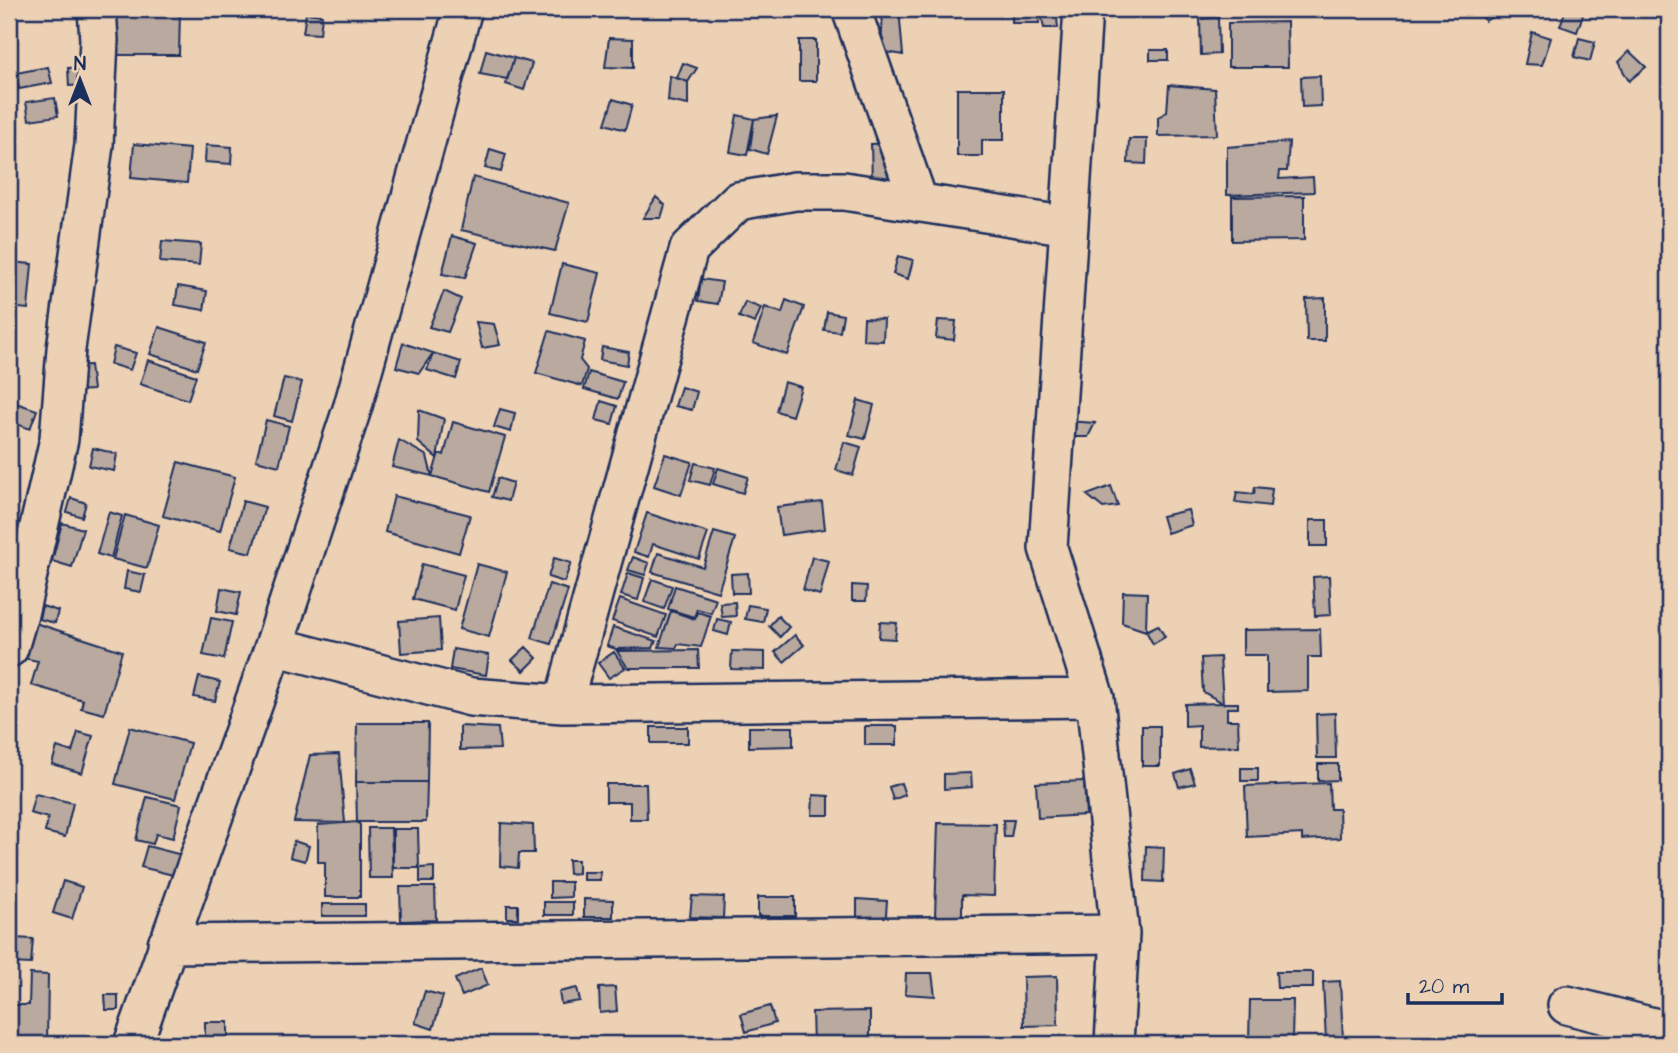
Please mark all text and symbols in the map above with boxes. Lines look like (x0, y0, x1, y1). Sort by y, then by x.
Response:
north arrow (46, 46, 116, 116)
text: N (74, 51, 86, 78)
scale bar (1408, 962, 1503, 1006)
text: 20 m (1419, 972, 1470, 1001)

